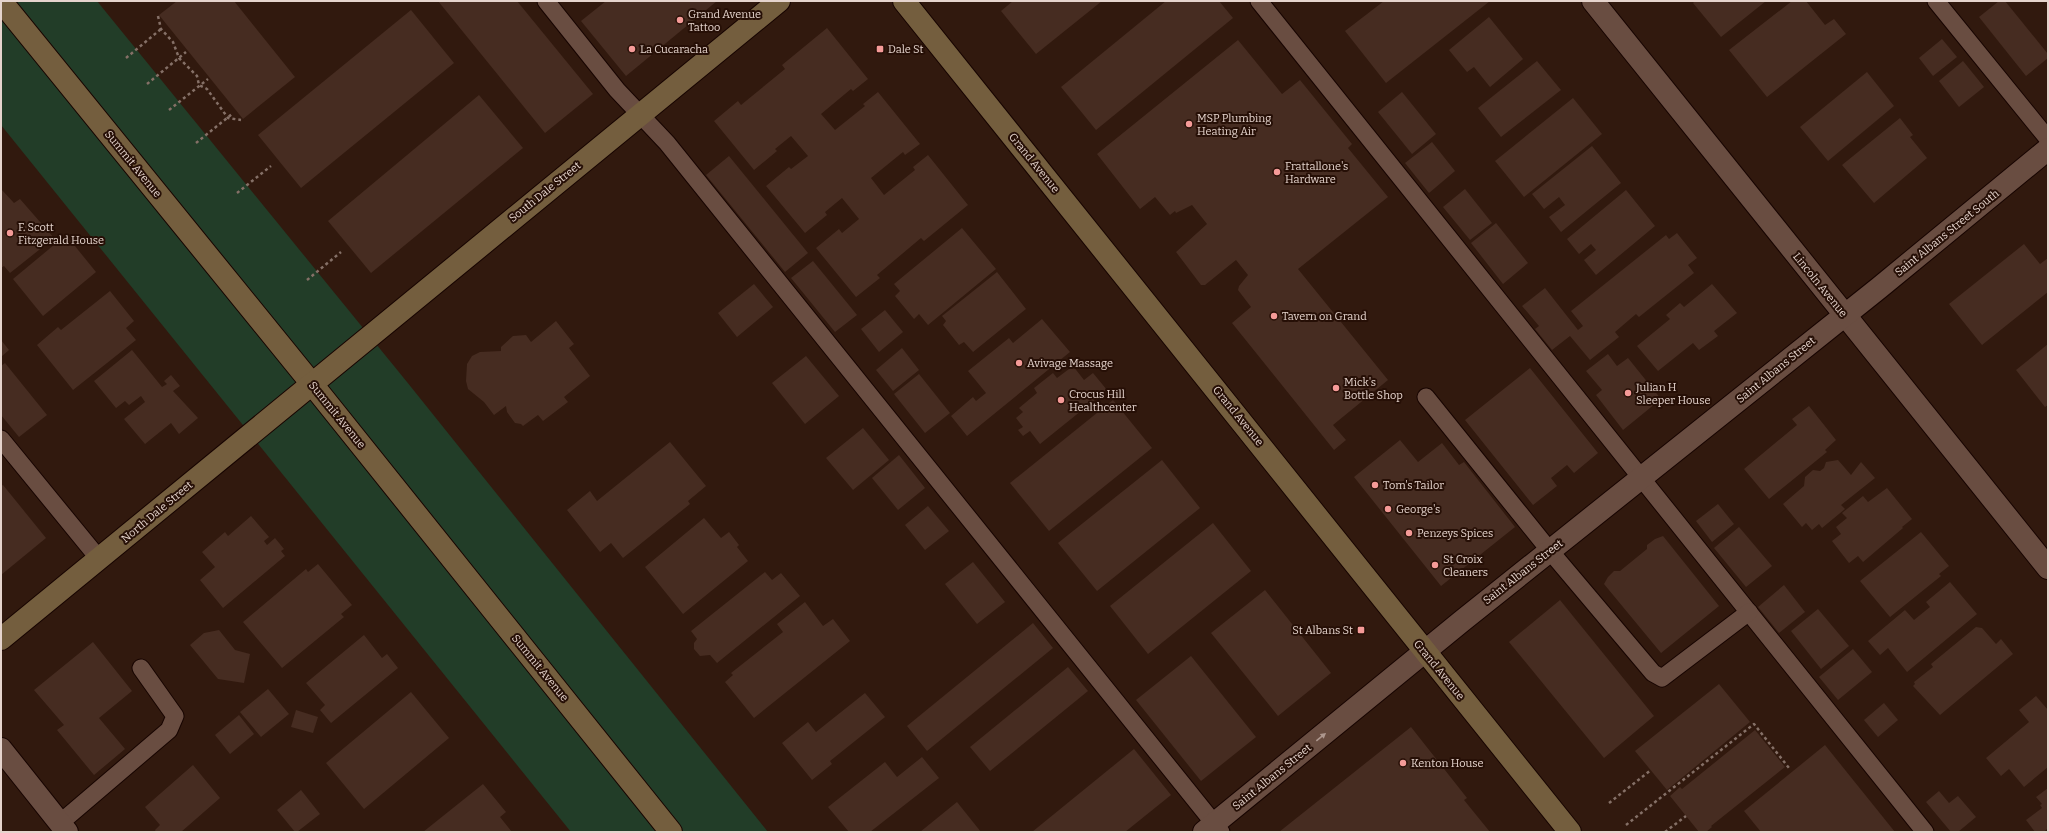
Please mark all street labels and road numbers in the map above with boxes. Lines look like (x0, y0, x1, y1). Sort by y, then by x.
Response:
street label: Summit Avenue (102, 128, 164, 200)
street label: Grand Avenue (1006, 131, 1062, 195)
street label: South Dale Street (506, 159, 584, 225)
street label: Saint Albans Street South (1892, 187, 2002, 279)
street label: Lincoln Avenue (1790, 250, 1850, 320)
street label: Saint Albans Street (1734, 334, 1818, 406)
street label: Summit Avenue (306, 379, 368, 451)
street label: Grand Avenue (1210, 384, 1266, 448)
street label: North Dale Street (119, 478, 195, 546)
street label: Saint Albans Street (1481, 537, 1565, 607)
street label: Summit Avenue (509, 632, 571, 704)
street label: Grand Avenue (1411, 638, 1467, 702)
street label: Saint Albans Street (1230, 741, 1314, 813)

